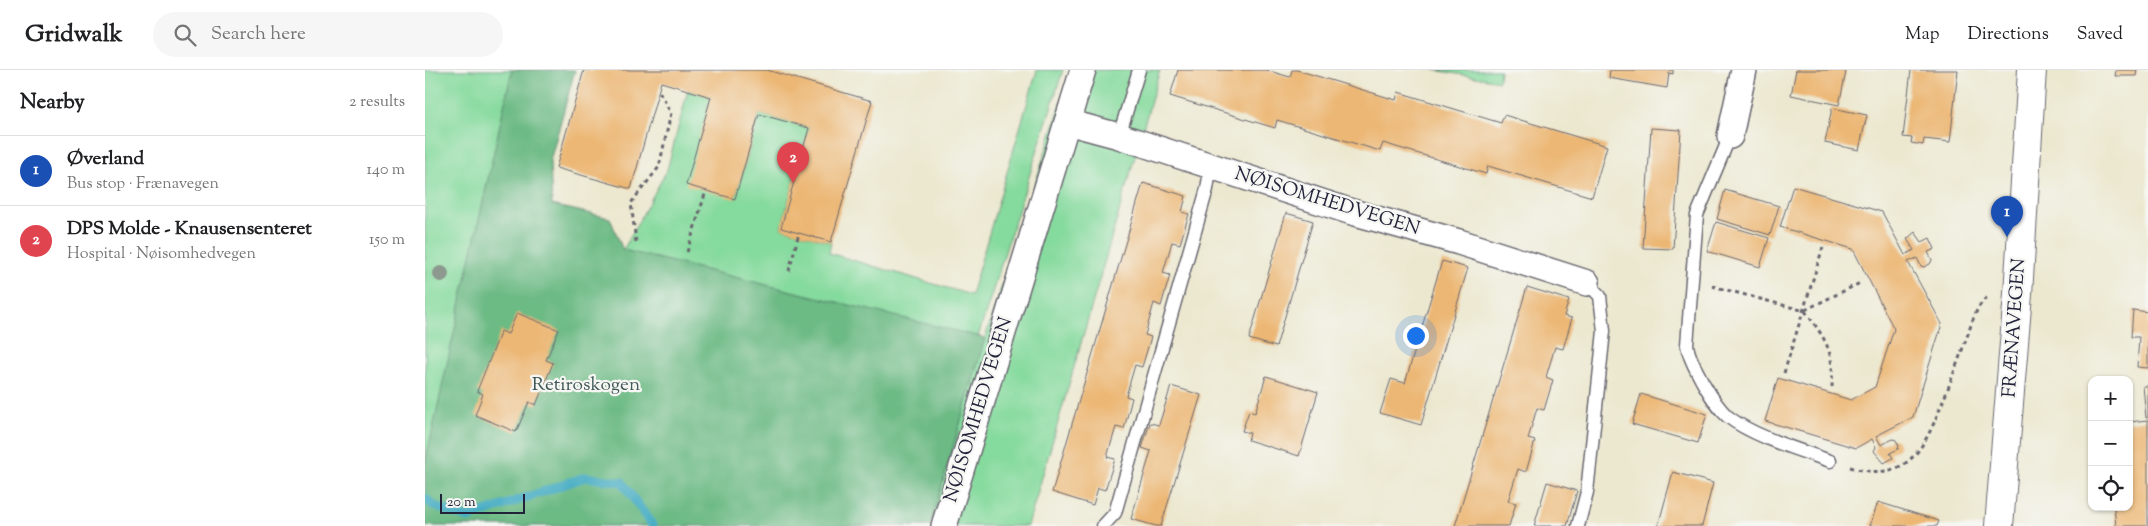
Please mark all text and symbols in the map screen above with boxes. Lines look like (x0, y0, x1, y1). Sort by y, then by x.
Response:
search box (153, 12, 503, 57)
text: Gridwalk (25, 18, 123, 52)
icon: search (171, 21, 199, 49)
text: Search here (211, 21, 306, 48)
text: Map (1905, 22, 1940, 48)
text: Directions (1968, 22, 2049, 48)
text: Saved (2077, 22, 2123, 48)
text: Nearby (20, 88, 85, 118)
text: 2 results (349, 91, 405, 114)
pin: 2 (777, 142, 809, 183)
text: Øverland (67, 146, 144, 173)
text: 1 (33, 159, 39, 182)
text: 140 m (367, 159, 405, 182)
street label: NØISOMHEDVEGEN (1231, 161, 1423, 243)
text: Bus stop · Frænavegen (67, 173, 219, 196)
pin: 1 (1991, 196, 2023, 237)
text: DPS Molde - Knausensenteret (67, 216, 312, 243)
text: 2 (32, 229, 40, 252)
text: 150 m (369, 229, 405, 252)
text: Hospital · Nøisomhedvegen (67, 243, 256, 266)
street label: FRÆNAVEGEN (1997, 257, 2033, 399)
street label: NØISOMHEDVEGEN (938, 314, 1020, 506)
your location (1403, 323, 1429, 349)
park label: Retiroskogen (532, 372, 640, 399)
map controls (2088, 376, 2133, 511)
button: + (2088, 376, 2133, 421)
button: − (2088, 421, 2133, 466)
button: locate (2088, 466, 2133, 511)
scale bar (440, 491, 525, 514)
text: 20 m (447, 493, 476, 513)

